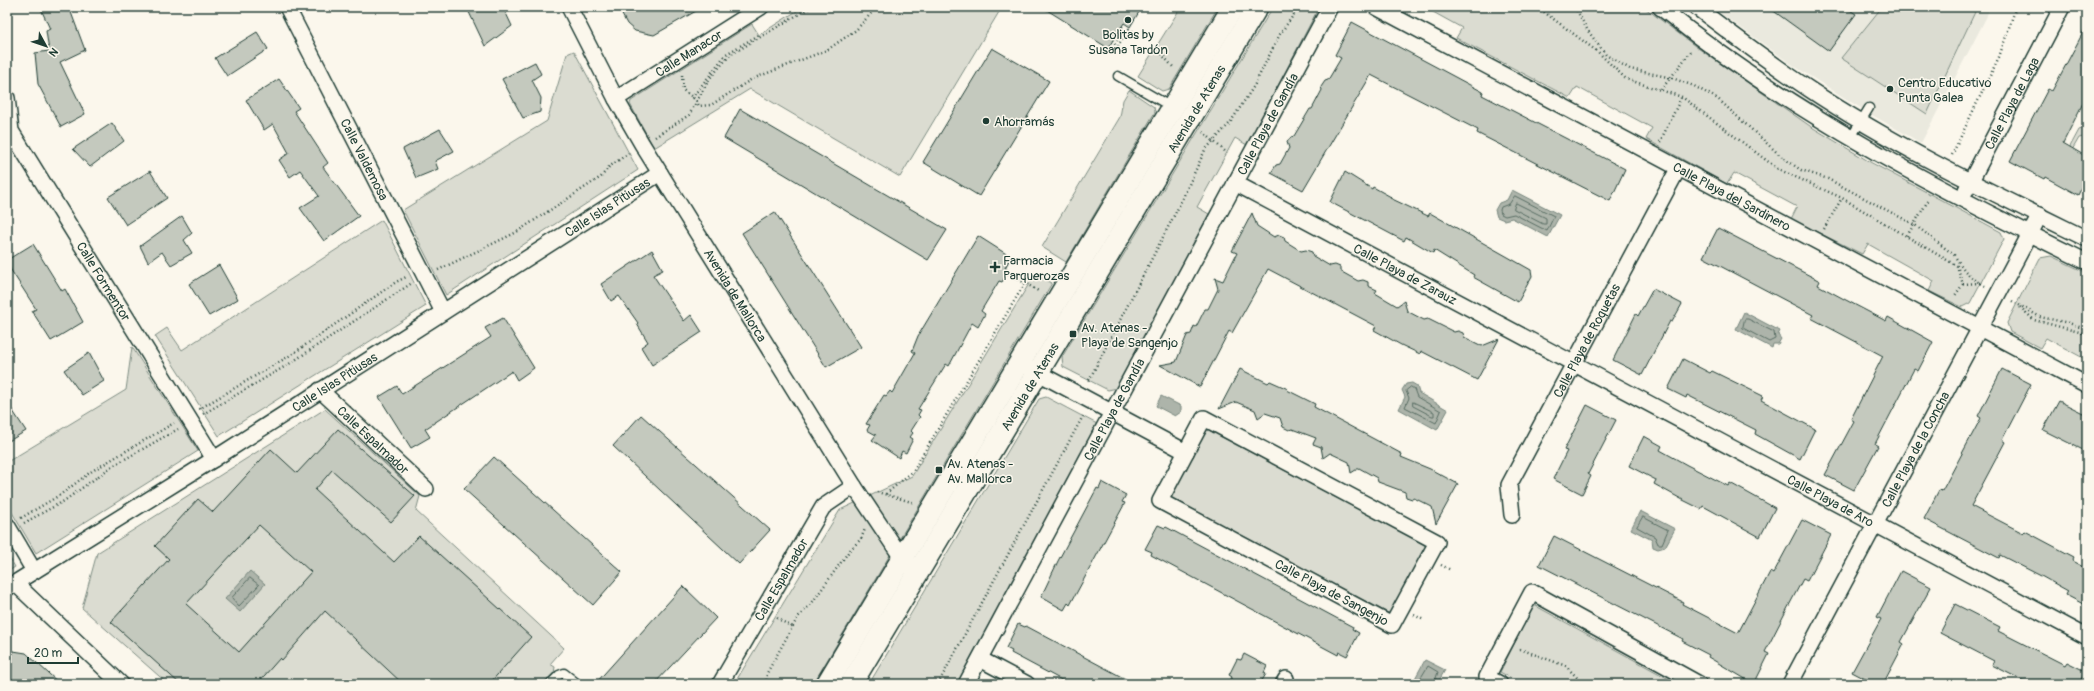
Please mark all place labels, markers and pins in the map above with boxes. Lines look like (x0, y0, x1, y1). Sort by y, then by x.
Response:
marker: Bolitas by Susana Tardón (1123, 15, 1133, 25)
place label: Bolitas by Susana Tardón (1088, 27, 1168, 58)
place label: Centro Educativo Punta Galea (1898, 75, 1992, 106)
marker: Centro Educativo Punta Galea (1885, 84, 1895, 94)
place label: Ahorramás (994, 114, 1054, 130)
marker: Ahorramás (981, 116, 991, 126)
place label: Farmacia Parquerozas (1003, 253, 1070, 284)
marker: Farmacia Parquerozas (990, 262, 1000, 272)
place label: Av. Atenas - Playa de Sangenjo (1081, 320, 1178, 351)
marker: Av. Atenas - Playa de Sangenjo (1068, 329, 1078, 339)
place label: Av. Atenas - Av. Mallorca (947, 456, 1014, 487)
marker: Av. Atenas - Av. Mallorca (934, 465, 944, 475)

